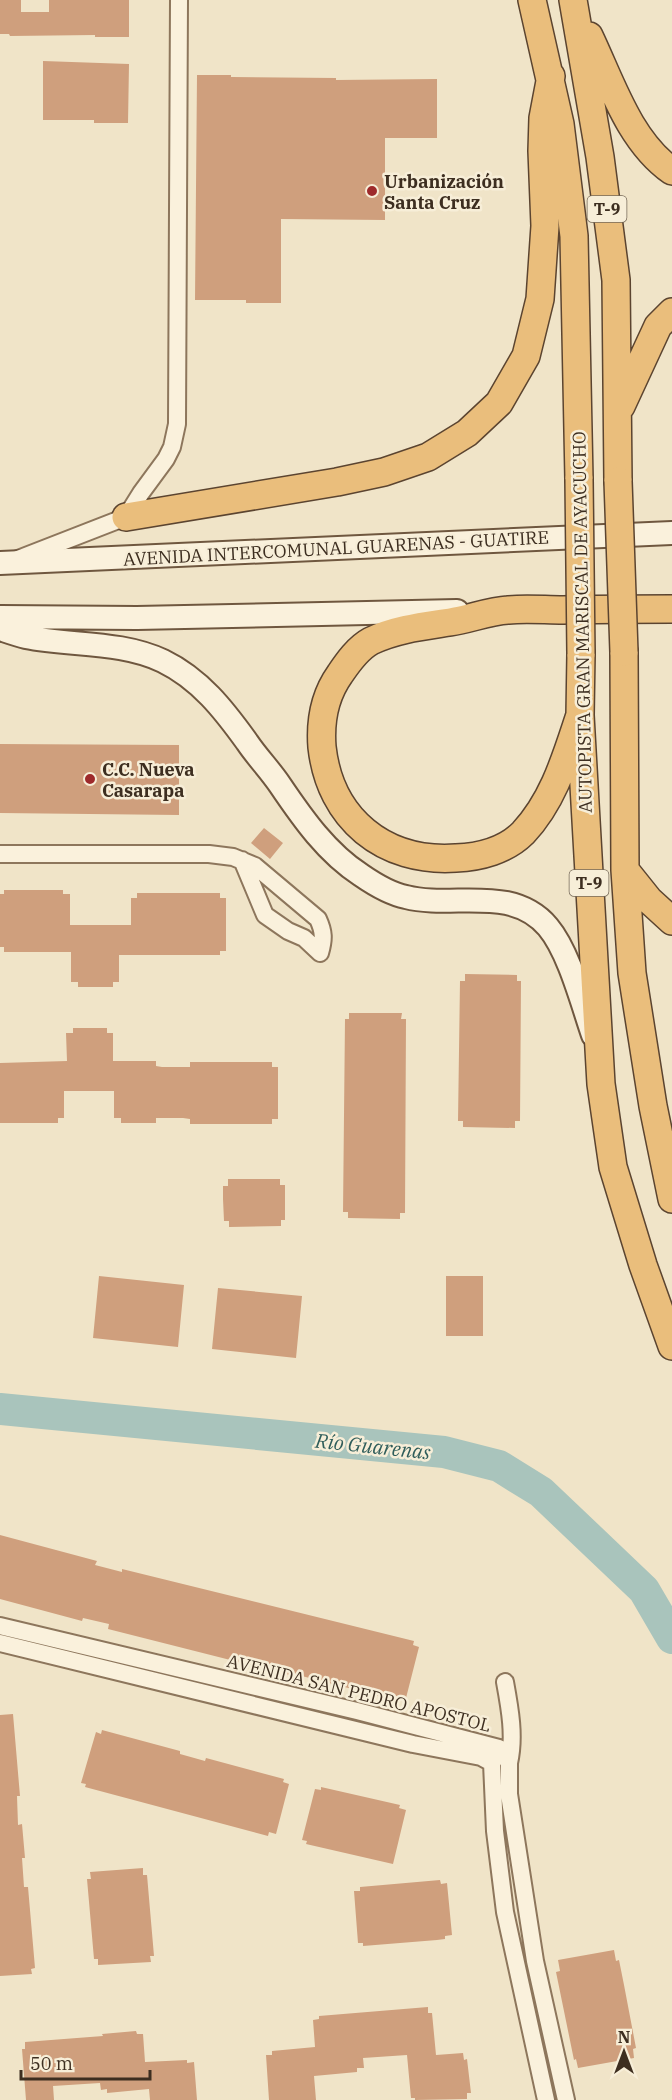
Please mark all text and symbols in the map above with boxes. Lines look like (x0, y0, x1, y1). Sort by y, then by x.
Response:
place label: Urbanización Santa Cruz (384, 170, 504, 214)
marker: Urbanización Santa Cruz (365, 184, 379, 198)
road number: T-9 (588, 196, 626, 222)
street label: AUTOPISTA GRAN MARISCAL DE AYACUCHO (567, 431, 597, 813)
street label: AVENIDA INTERCOMUNAL GUARENAS - GUATIRE (123, 525, 549, 571)
place label: C.C. Nueva Casarapa (102, 758, 195, 802)
marker: C.C. Nueva Casarapa (83, 772, 97, 786)
road number: T-9 (570, 870, 608, 896)
water label: Río Guarenas (313, 1426, 432, 1466)
street label: AVENIDA SAN PEDRO APOSTOL (225, 1649, 493, 1737)
north arrow (594, 2022, 654, 2082)
text: N (618, 2027, 630, 2047)
scale bar (21, 2043, 150, 2081)
text: 50 m (30, 2052, 73, 2075)

